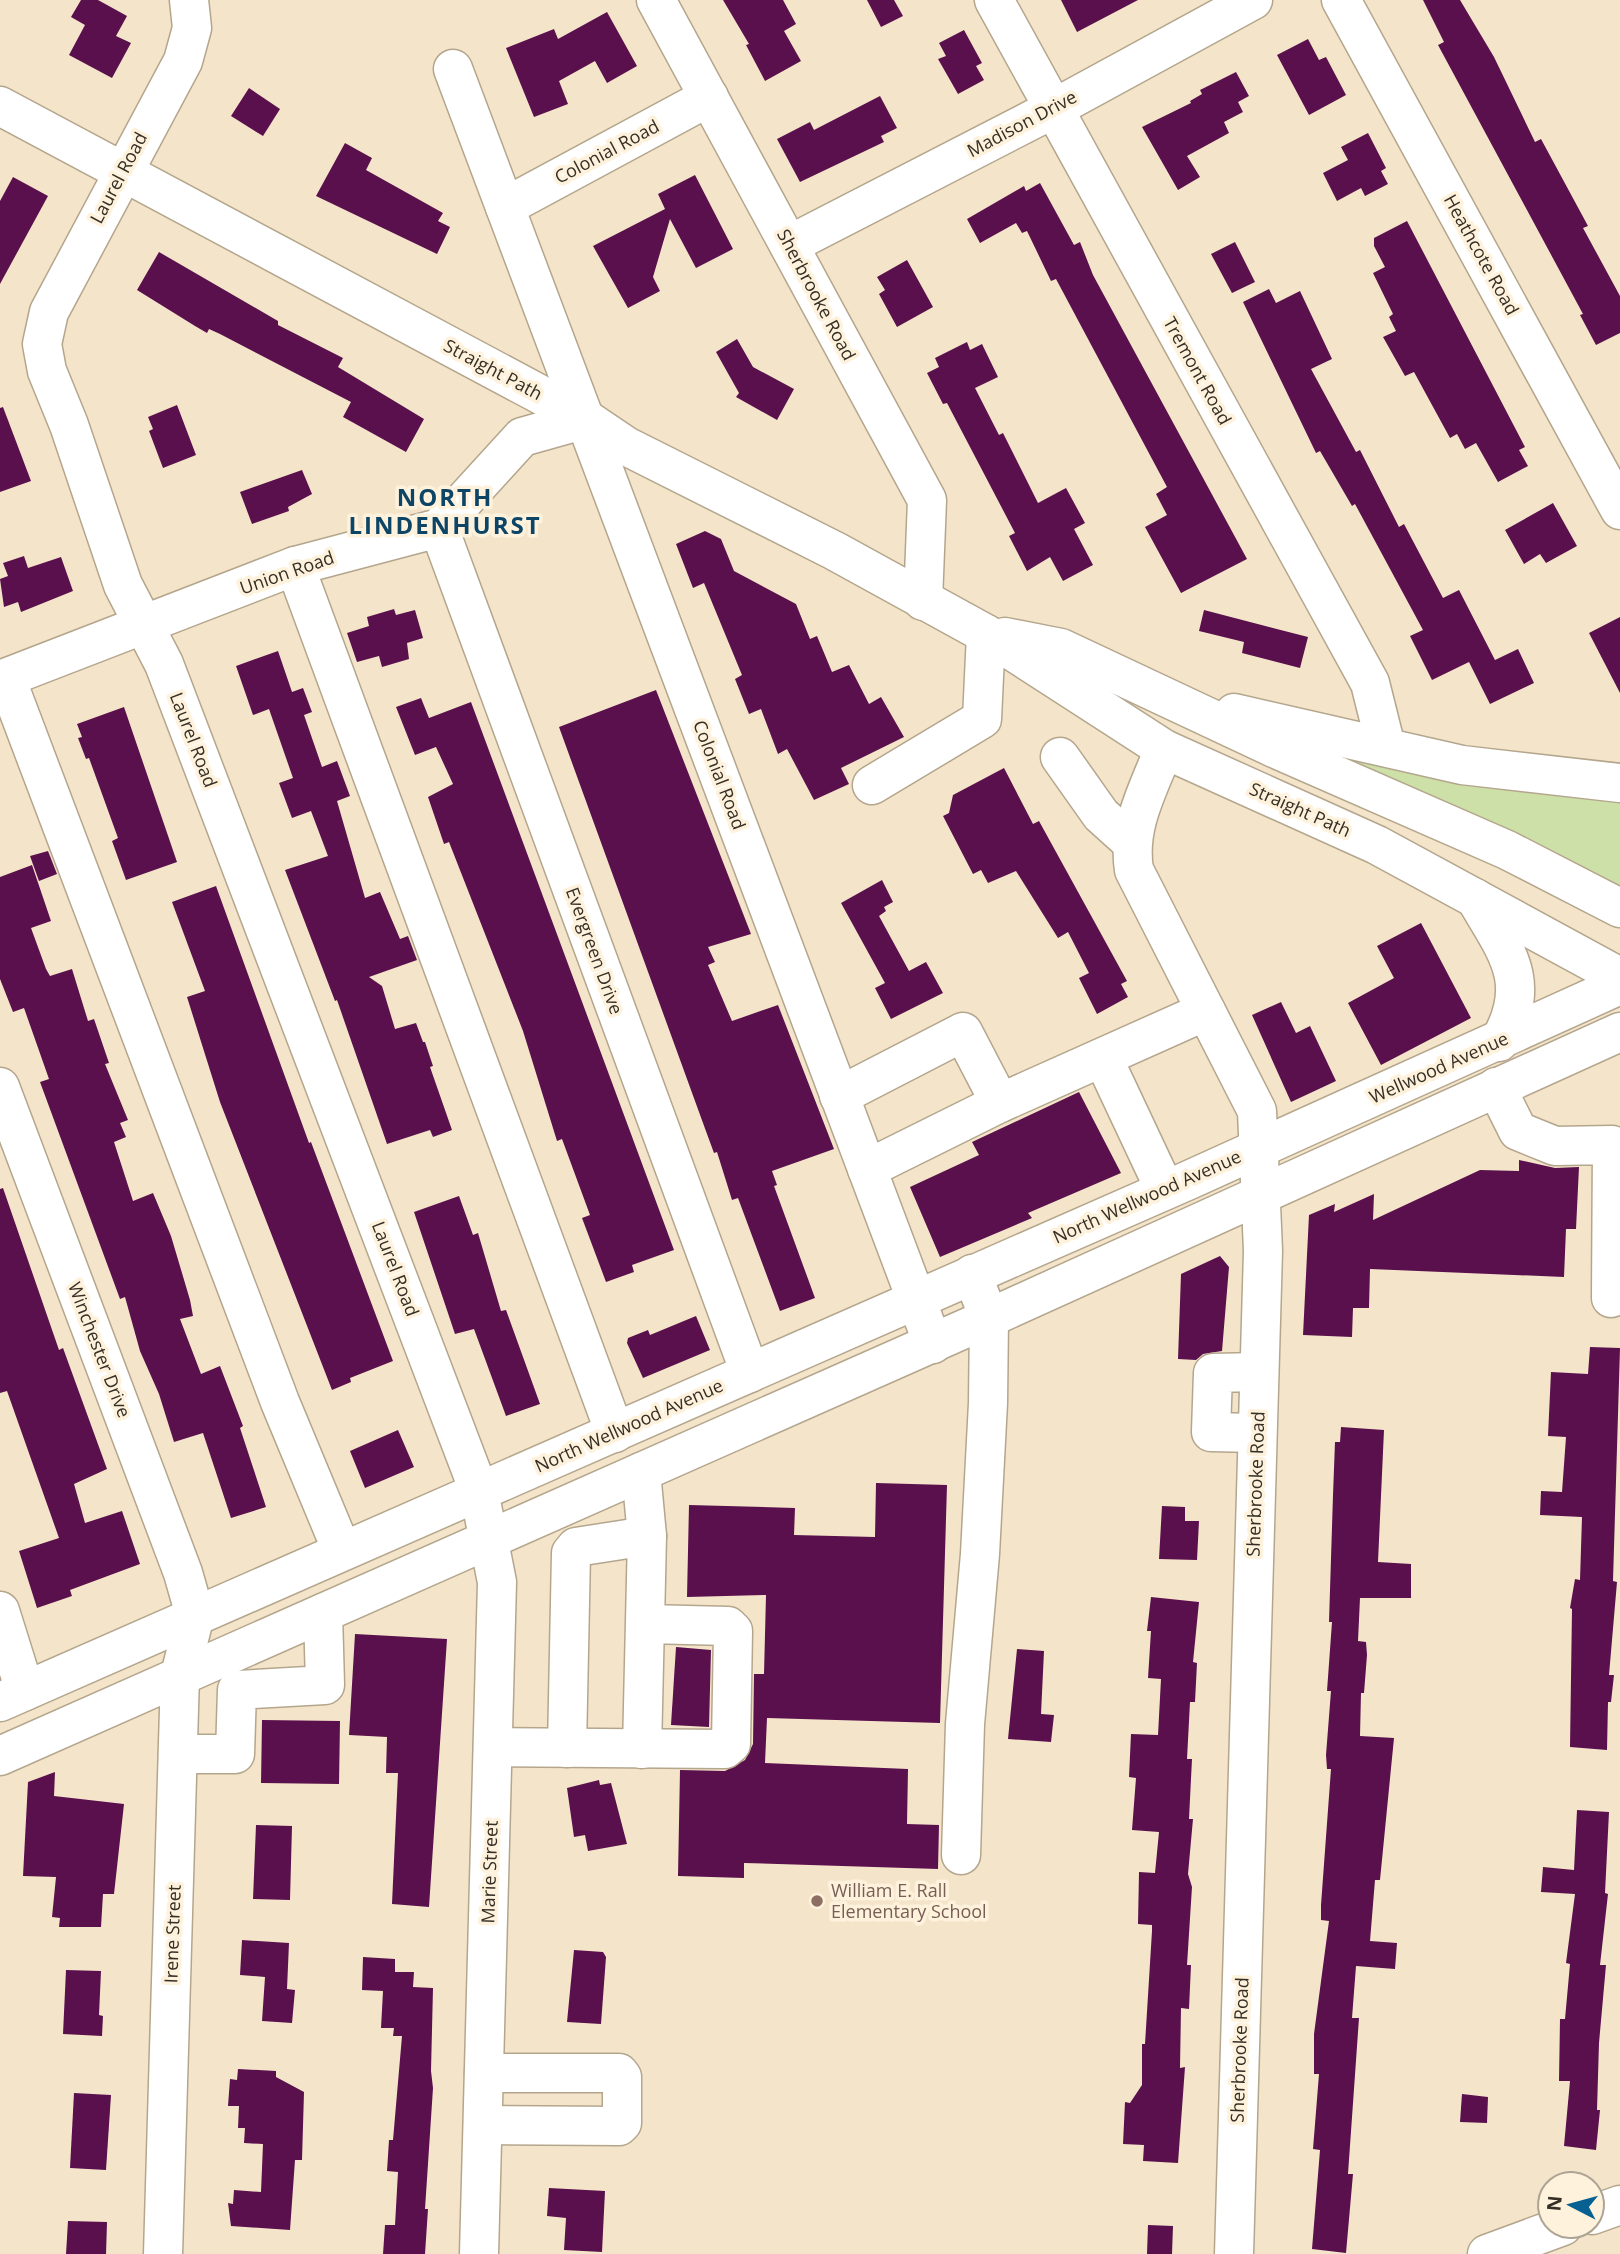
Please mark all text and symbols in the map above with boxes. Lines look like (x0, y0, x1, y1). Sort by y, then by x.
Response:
street label: Madison Drive (963, 84, 1081, 162)
street label: Colonial Road (550, 113, 663, 189)
street label: Laurel Road (84, 128, 152, 227)
street label: Heathcote Road (1439, 190, 1525, 319)
street label: Sherbrooke Road (772, 225, 862, 364)
street label: Tremont Road (1158, 312, 1237, 429)
street label: Straight Path (440, 333, 547, 405)
district label: NORTH LINDENHURST (348, 480, 542, 541)
street label: Union Road (236, 545, 337, 599)
street label: Laurel Road (165, 689, 223, 791)
street label: Colonial Road (688, 717, 752, 833)
street label: Straight Path (1246, 776, 1355, 842)
street label: Evergreen Drive (561, 884, 629, 1018)
street label: Wellwood Avenue (1365, 1026, 1512, 1109)
street label: North Wellwood Avenue (1049, 1144, 1244, 1248)
street label: Laurel Road (367, 1218, 425, 1320)
street label: Winchester Drive (63, 1279, 137, 1421)
street label: North Wellwood Avenue (531, 1373, 726, 1477)
street label: Sherbrooke Road (1240, 1411, 1270, 1557)
street label: Marie Street (475, 1820, 503, 1924)
place label: William E. Rall Elementary School (831, 1878, 987, 1923)
street label: Irene Street (158, 1884, 186, 1984)
marker: William E. Rall Elementary School (809, 1893, 825, 1909)
street label: Sherbrooke Road (1224, 1977, 1254, 2123)
north arrow (1536, 2170, 1606, 2240)
text: N (1540, 2194, 1568, 2212)

